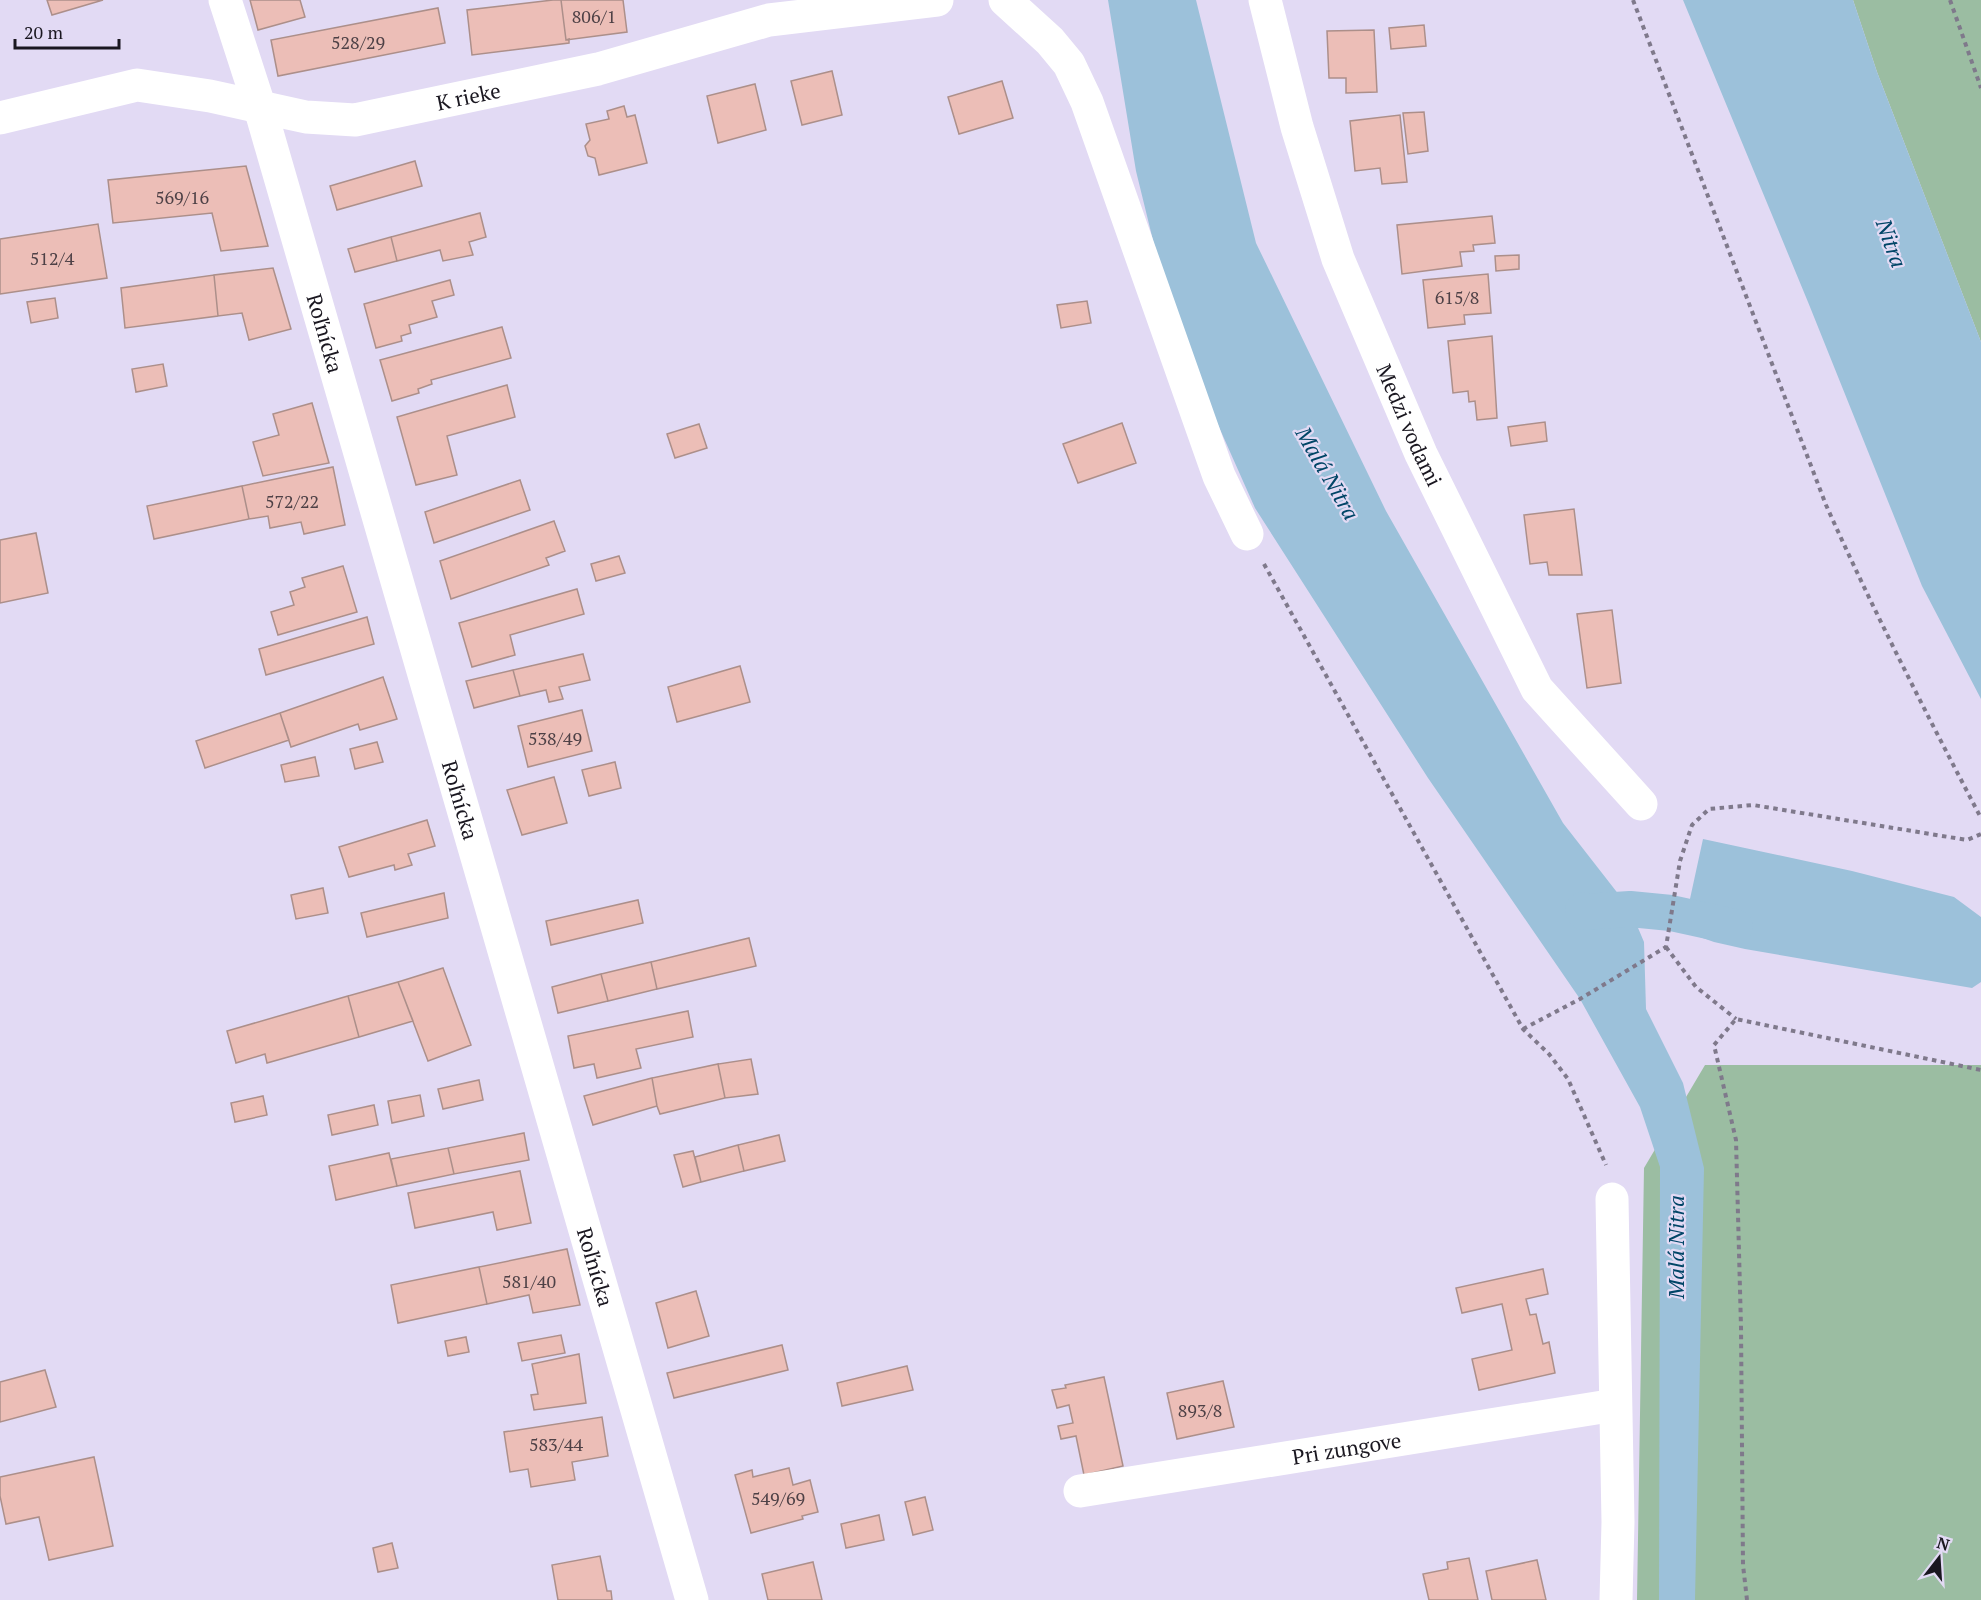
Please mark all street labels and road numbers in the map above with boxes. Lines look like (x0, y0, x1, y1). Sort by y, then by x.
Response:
street label: K rieke (434, 76, 503, 117)
street label: Roľnícka (300, 290, 350, 376)
street label: Medzi vodami (1370, 360, 1449, 491)
street label: Roľnícka (436, 757, 485, 843)
street label: Roľnícka (571, 1224, 620, 1310)
street label: Pri zungove (1290, 1426, 1403, 1471)

